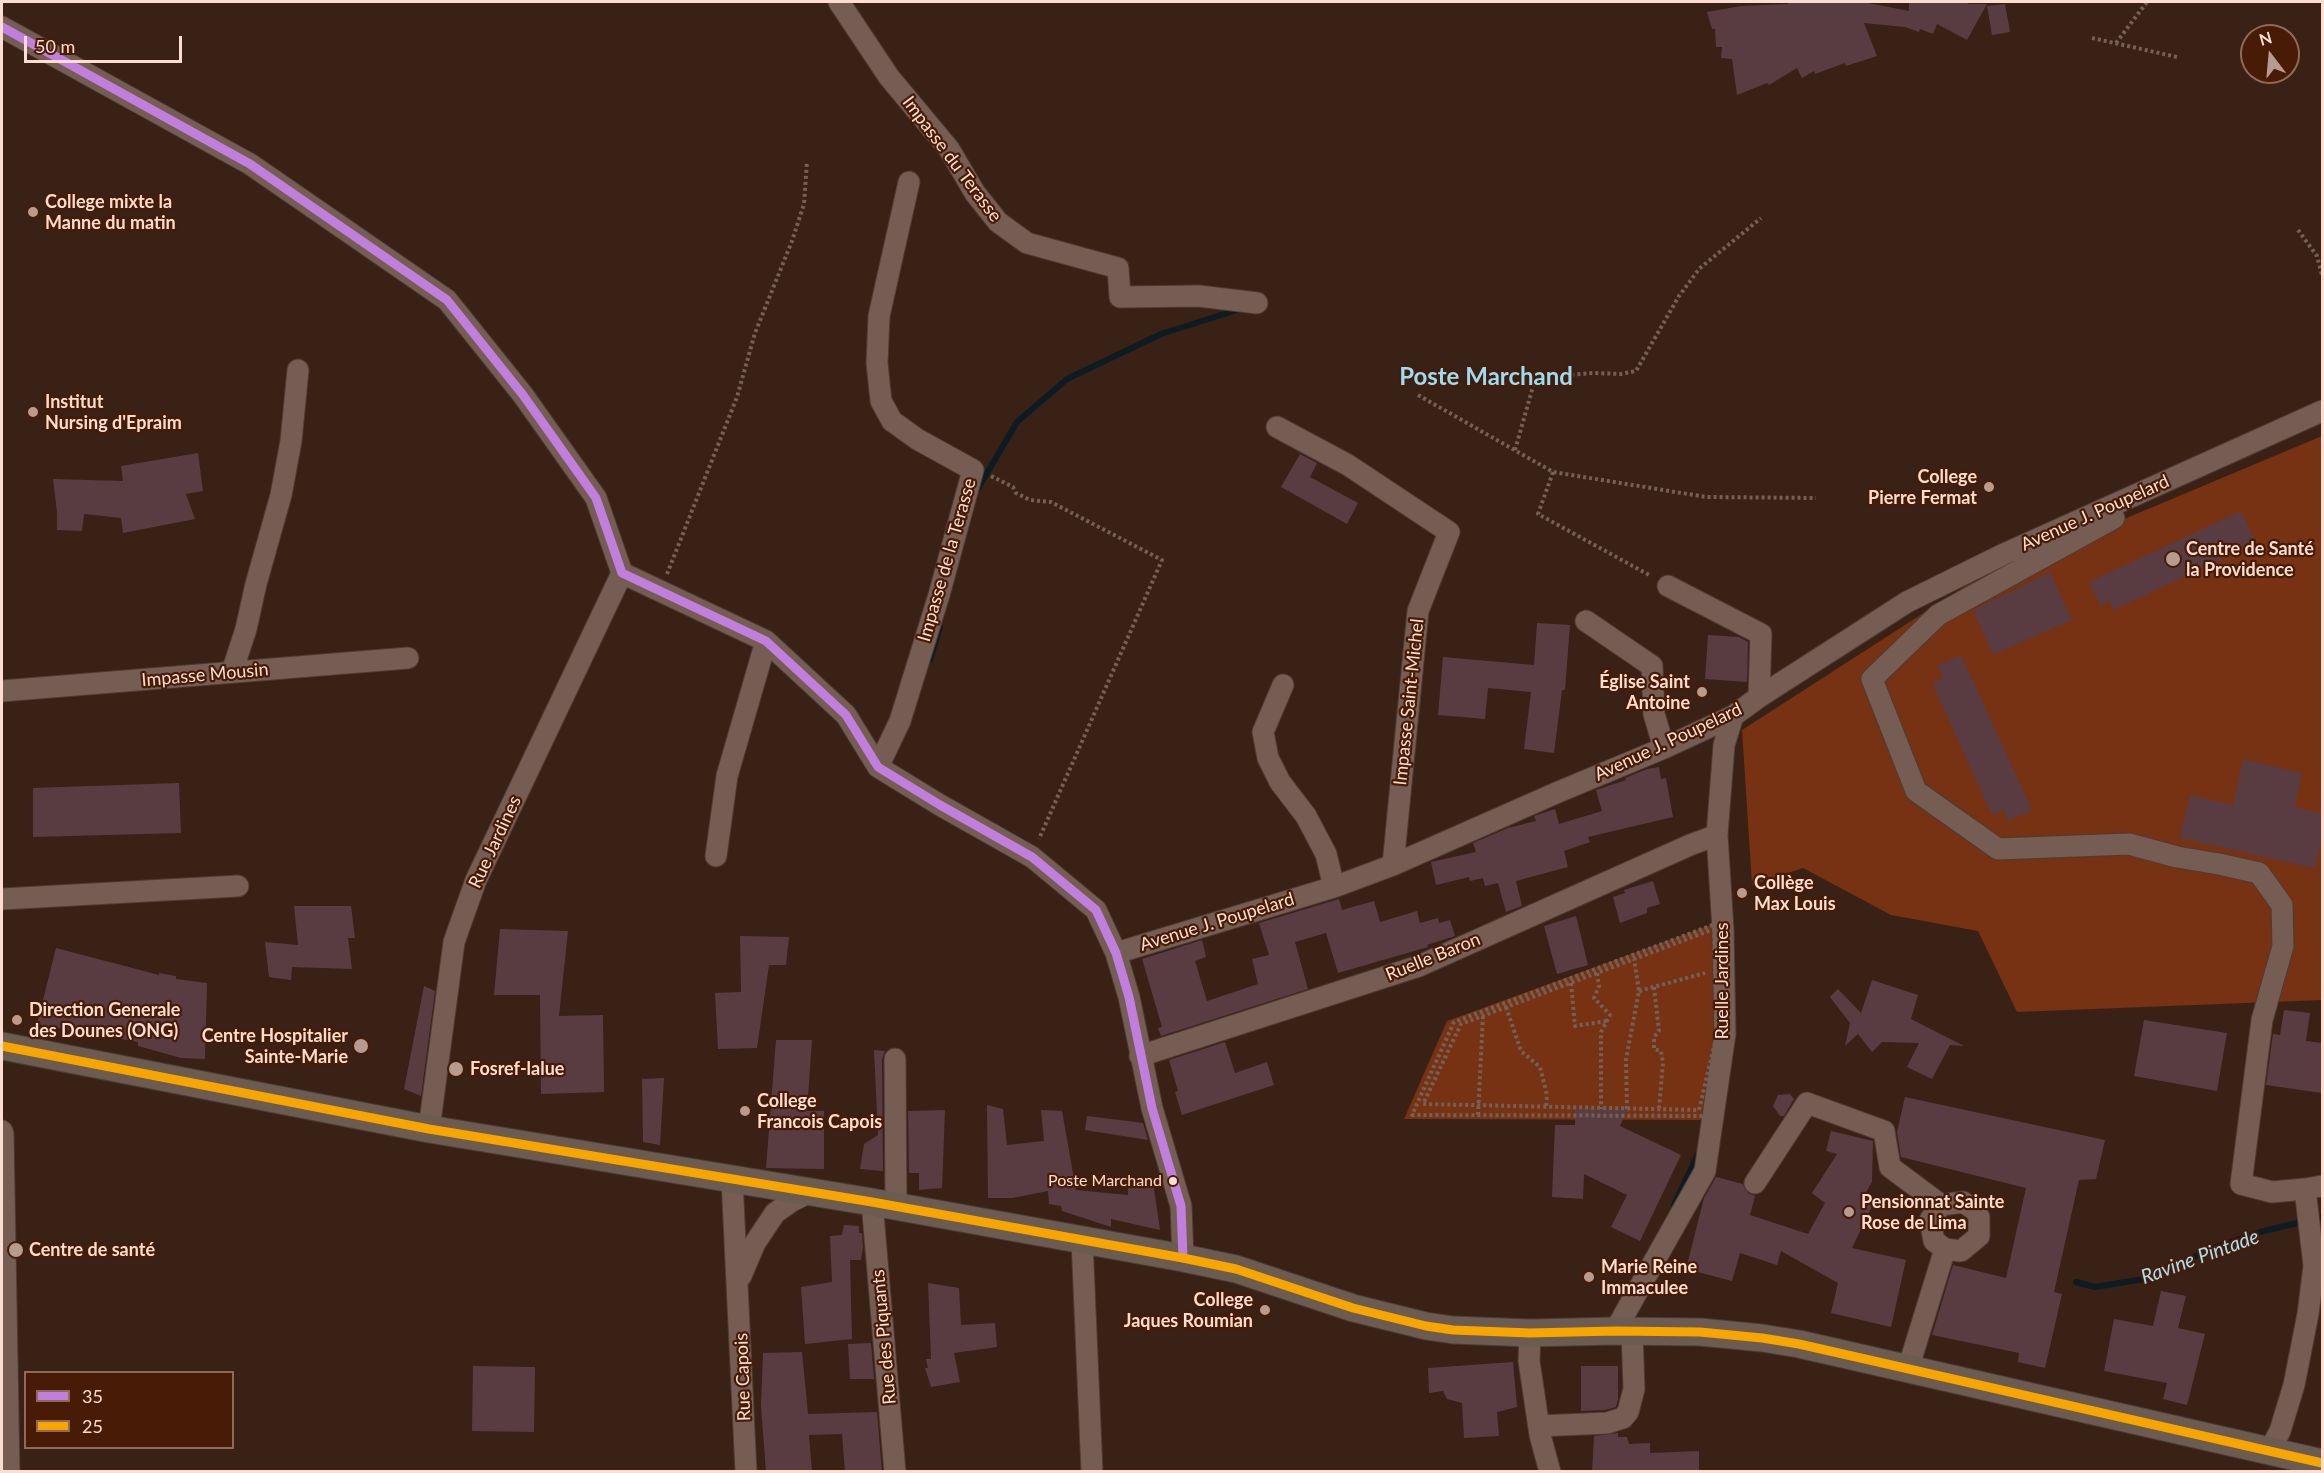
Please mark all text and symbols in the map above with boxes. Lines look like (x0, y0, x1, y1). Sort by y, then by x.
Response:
scale bar (27, 24, 184, 62)
north arrow (2240, 24, 2300, 84)
text: N (2257, 27, 2274, 49)
text: 50 m (35, 35, 75, 57)
street label: Impasse du Terasse (898, 92, 1006, 226)
place label: College mixte la Manne du matin (45, 191, 176, 234)
marker: College mixte la Manne du matin (26, 205, 40, 219)
district label: Poste Marchand (1399, 363, 1573, 391)
place label: Institut Nursing d'Epraim (45, 391, 182, 434)
marker: Institut Nursing d'Epraim (26, 405, 40, 419)
place label: College Pierre Fermat (1868, 466, 1977, 508)
street label: Avenue J. Poupelard (2017, 471, 2173, 555)
street label: Impasse de la Terasse (913, 476, 981, 644)
marker: College Pierre Fermat (1982, 480, 1996, 494)
place label: Centre de Santé la Providence (2186, 538, 2314, 580)
marker: Centre de Santé la Providence (2164, 550, 2182, 568)
street label: Impasse Saint-Michel (1389, 617, 1429, 787)
street label: Impasse Mousin (141, 659, 269, 691)
place label: Église Saint Antoine (1599, 671, 1690, 714)
marker: Église Saint Antoine (1695, 685, 1709, 699)
street label: Avenue J. Poupelard (1591, 698, 1745, 786)
street label: Rue Jardines (464, 792, 526, 892)
place label: Collège Max Louis (1754, 872, 1836, 914)
marker: Collège Max Louis (1735, 886, 1749, 900)
street label: Avenue J. Poupelard (1137, 888, 1297, 956)
street label: Ruelle Jardines (1711, 922, 1733, 1040)
street label: Ruelle Baron (1383, 928, 1483, 986)
place label: Direction Generale des Dounes (ONG) (29, 999, 180, 1042)
marker: Direction Generale des Dounes (ONG) (10, 1013, 24, 1027)
place label: Centre Hospitalier Sainte-Marie (202, 1025, 348, 1068)
marker: Centre Hospitalier Sainte-Marie (352, 1037, 370, 1055)
place label: Fosref-lalue (470, 1058, 564, 1080)
marker: Fosref-lalue (447, 1060, 465, 1078)
place label: College Francois Capois (757, 1090, 882, 1132)
marker: College Francois Capois (738, 1104, 752, 1118)
place label: Poste Marchand (1048, 1171, 1162, 1191)
marker: Poste Marchand (1167, 1175, 1179, 1187)
place label: Pensionnat Sainte Rose de Lima (1861, 1191, 2004, 1234)
marker: Pensionnat Sainte Rose de Lima (1842, 1205, 1856, 1219)
water label: Ravine Pintade (2138, 1225, 2262, 1289)
place label: Centre de santé (29, 1239, 155, 1261)
marker: Centre de santé (7, 1241, 25, 1259)
place label: Marie Reine Immaculee (1601, 1256, 1697, 1298)
street label: Rue des Piquants (867, 1269, 901, 1405)
marker: Marie Reine Immaculee (1582, 1270, 1596, 1284)
place label: College Jaques Roumian (1124, 1289, 1253, 1332)
marker: College Jaques Roumian (1258, 1303, 1272, 1317)
street label: Rue Capois (731, 1332, 755, 1422)
legend (24, 1371, 234, 1449)
text: 35 (82, 1385, 103, 1407)
text: 25 (82, 1415, 103, 1437)

